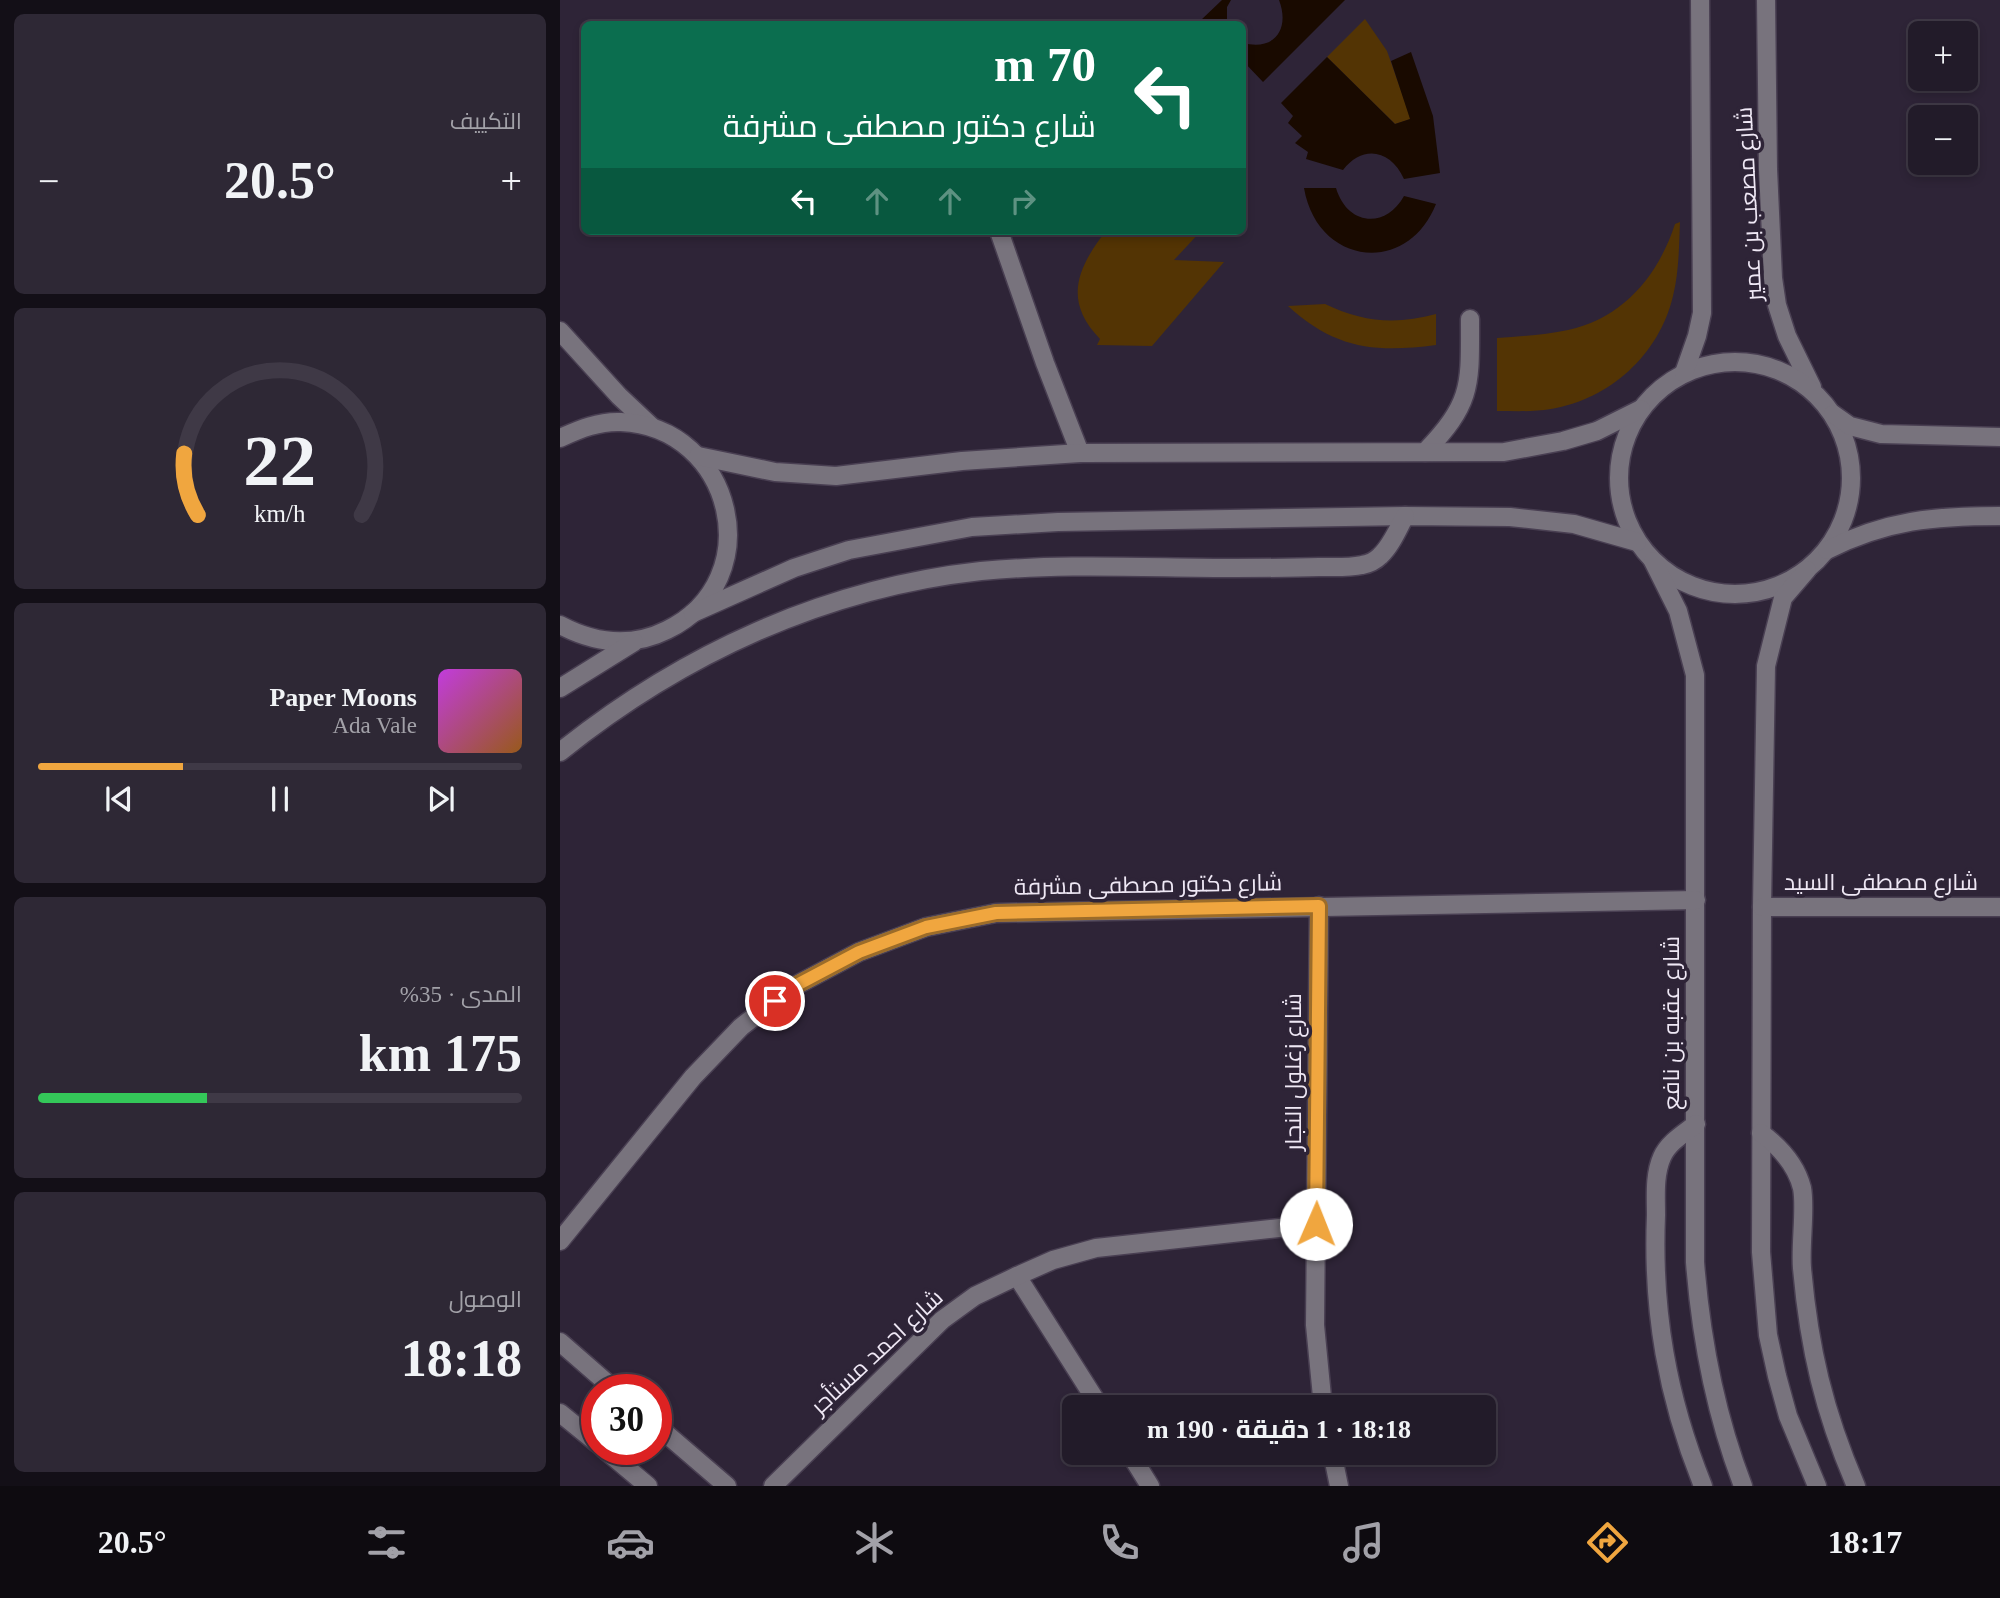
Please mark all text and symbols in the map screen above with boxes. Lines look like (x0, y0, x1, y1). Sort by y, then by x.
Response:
map controls (1908, 21, 1978, 175)
button: + (1908, 21, 1978, 91)
text: 70 m (994, 37, 1096, 92)
icon: left (1120, 49, 1211, 140)
button: − (1908, 105, 1978, 175)
street label: شارع مصعب بن عمير (1731, 106, 1770, 304)
text: شارع دكتور مصطفى مشرفة (723, 108, 1096, 144)
text: التكييف (450, 109, 522, 134)
text: 20.5° (224, 152, 336, 209)
text: − (38, 160, 59, 202)
text: + (501, 160, 522, 202)
icon: left (785, 182, 823, 220)
icon: ahead (858, 182, 896, 220)
icon: ahead (931, 182, 969, 220)
icon: right (1004, 182, 1042, 220)
text: 22 (244, 420, 316, 501)
text: km/h (254, 499, 306, 526)
text: Paper Moons (269, 683, 417, 712)
text: Ada Vale (332, 713, 417, 738)
icon: previous (100, 780, 138, 818)
icon: pause (261, 780, 299, 818)
icon: next (422, 780, 460, 818)
street label: شارع دكتور مصطفى مشرفة (1014, 870, 1282, 903)
street label: شارع مصطفى السيد (1784, 870, 1978, 898)
street label: شارع عقبه بن نافع (1659, 936, 1687, 1110)
pin (745, 971, 805, 1031)
text: المدى · 35% (400, 982, 522, 1007)
icon: arrive (756, 982, 794, 1020)
street label: شارع زغلول النجار (1281, 993, 1309, 1153)
text: 175 km (359, 1025, 522, 1082)
position arrow (1279, 1187, 1353, 1261)
street label: شارع احمد مستأجر (803, 1282, 950, 1423)
text: الوصول (449, 1287, 522, 1312)
text: 18:18 (401, 1330, 522, 1387)
speed limit sign: 30 (581, 1374, 672, 1465)
text: 18:18 · 1 دقيقة · 190 m (1147, 1415, 1411, 1444)
icon: filters (362, 1518, 411, 1567)
icon: car (606, 1518, 655, 1567)
icon: climate (850, 1518, 899, 1567)
icon: phone (1095, 1518, 1144, 1567)
icon: music (1339, 1518, 1388, 1567)
icon: directions (1583, 1518, 1632, 1567)
text: 20.5° (98, 1524, 167, 1560)
text: 18:17 (1828, 1524, 1902, 1560)

